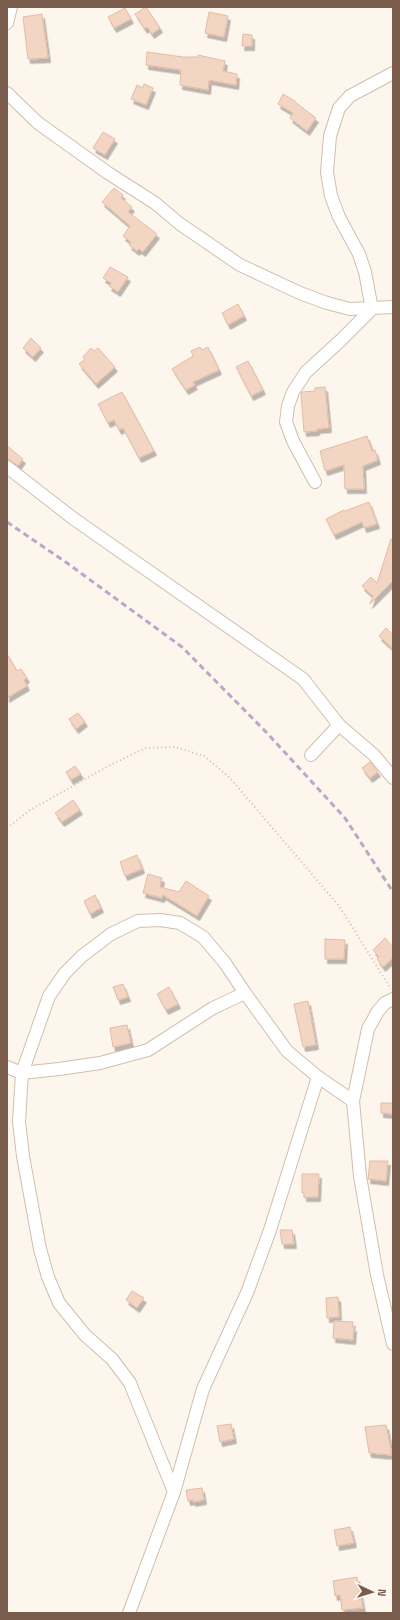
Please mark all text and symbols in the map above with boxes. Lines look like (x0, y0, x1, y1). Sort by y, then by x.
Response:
north arrow (352, 1572, 392, 1612)
text: N (375, 1589, 389, 1597)

